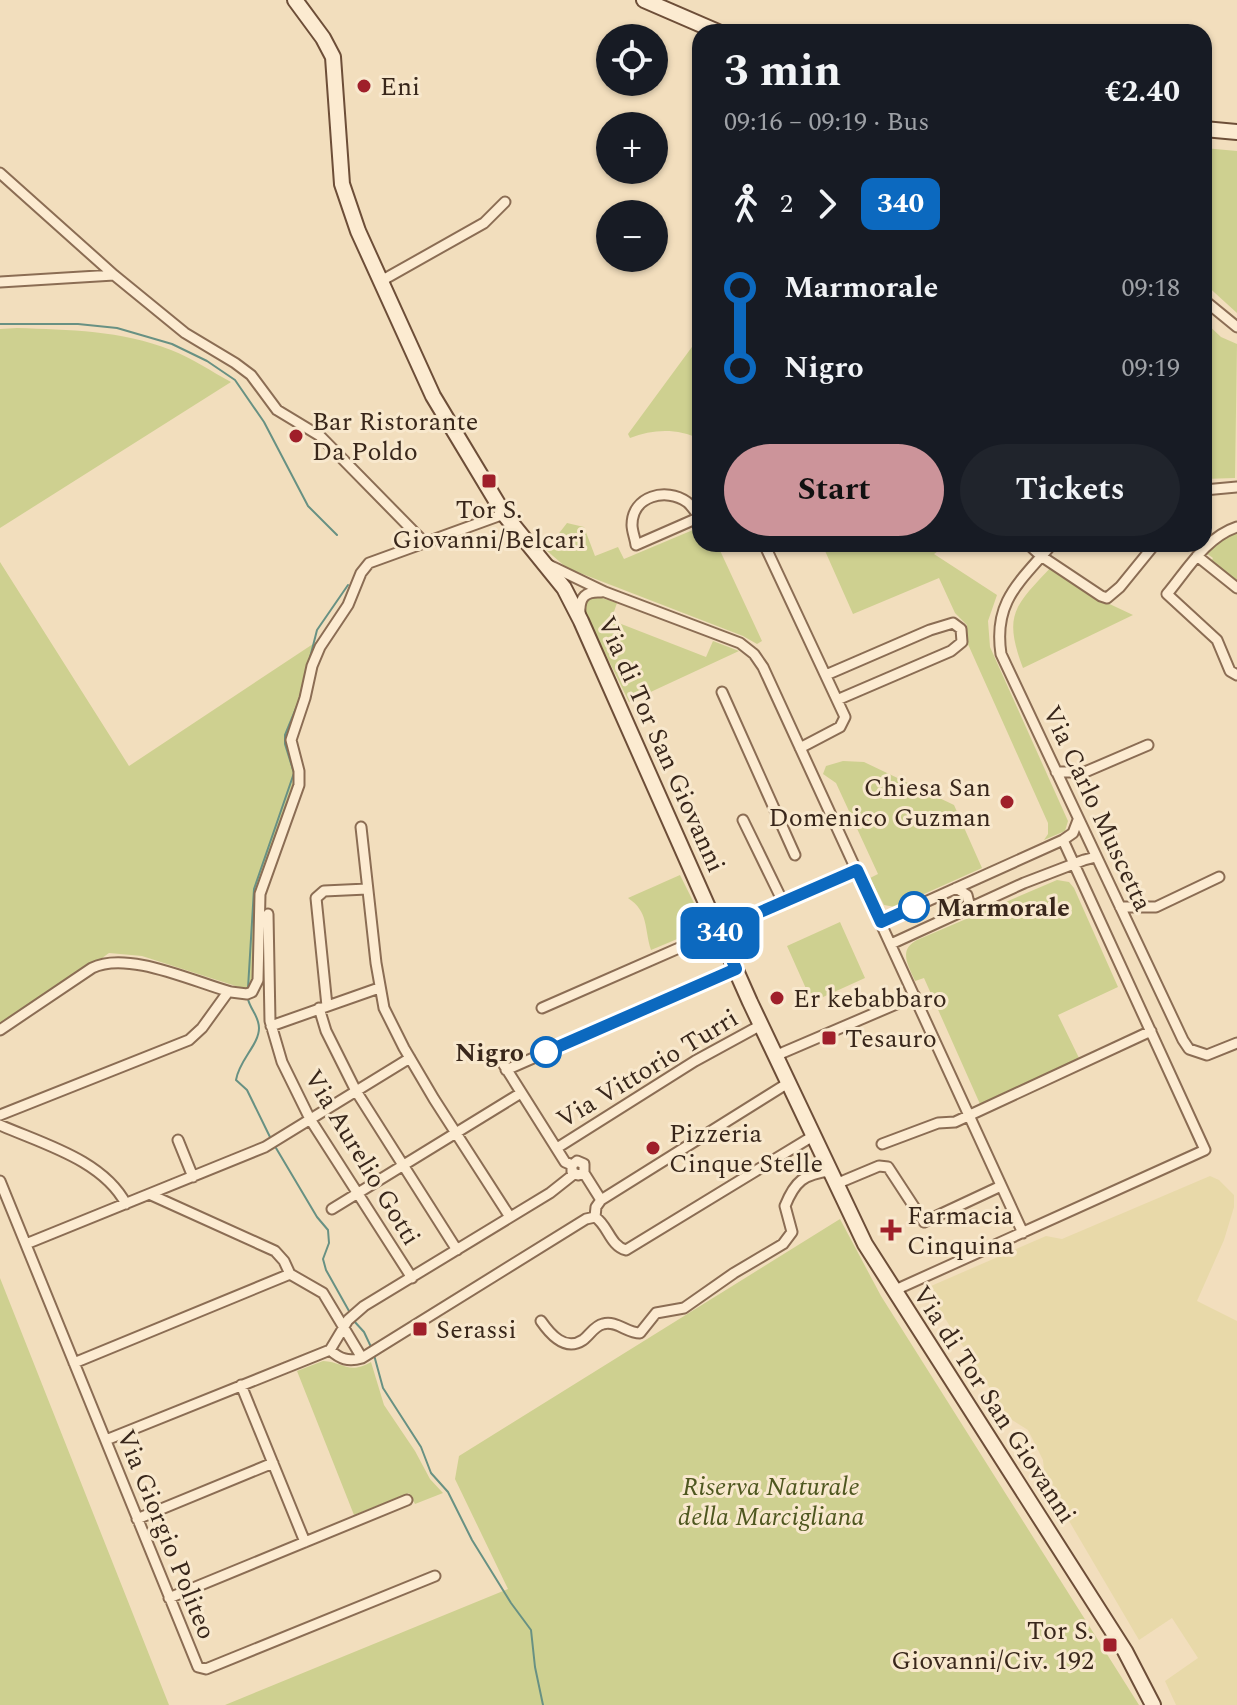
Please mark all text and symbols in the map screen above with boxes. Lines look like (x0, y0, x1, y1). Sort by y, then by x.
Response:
map controls (596, 24, 668, 272)
button: locate (596, 24, 668, 96)
text: 3 min (724, 38, 841, 105)
place label: Eni (380, 67, 420, 107)
text: €2.40 (1105, 69, 1180, 115)
marker: Eni (355, 77, 373, 95)
text: 09:16 – 09:19 · Bus (724, 102, 929, 142)
button: + (596, 112, 668, 184)
icon: walk (724, 182, 768, 226)
icon: forward (805, 182, 849, 226)
text: 340 (877, 182, 924, 225)
text: 2 (780, 184, 793, 224)
button: − (596, 200, 668, 272)
text: Marmorale (784, 265, 938, 311)
text: 09:18 (1121, 268, 1180, 308)
text: Nigro (784, 345, 864, 391)
text: 09:19 (1121, 348, 1180, 388)
place label: Bar Ristorante Da Poldo (312, 402, 478, 472)
marker: Bar Ristorante Da Poldo (287, 427, 305, 445)
button: Start (724, 444, 944, 536)
button: Tickets (960, 444, 1180, 536)
marker: Tor S. Giovanni/Belcari (480, 472, 498, 490)
place label: Tor S. Giovanni/Belcari (392, 490, 586, 560)
street label: Via di Tor San Giovanni (586, 610, 736, 879)
street label: Via Carlo Muscetta (1032, 699, 1163, 918)
place label: Chiesa San Domenico Guzman (769, 768, 991, 838)
marker: Chiesa San Domenico Guzman (998, 793, 1016, 811)
place label: Marmorale (936, 888, 1070, 928)
marker: Marmorale (899, 892, 929, 922)
line badge: 340 (674, 907, 766, 959)
text: 340 (696, 911, 744, 954)
place label: Er kebabbaro (793, 979, 947, 1019)
marker: Er kebabbaro (768, 989, 786, 1007)
street label: Via Vittorio Turri (549, 999, 746, 1139)
place label: Tesauro (845, 1019, 937, 1059)
marker: Tesauro (820, 1029, 838, 1047)
place label: Nigro (455, 1033, 524, 1073)
marker: Nigro (531, 1037, 561, 1067)
street label: Via Aurelio Gotti (294, 1062, 431, 1254)
place label: Pizzeria Cinque Stelle (669, 1114, 823, 1184)
marker: Pizzeria Cinque Stelle (644, 1139, 662, 1157)
place label: Farmacia Cinquina (907, 1196, 1014, 1266)
marker: Farmacia Cinquina (882, 1221, 900, 1239)
street label: Via di Tor San Giovanni (902, 1277, 1086, 1532)
place label: Serassi (436, 1310, 517, 1350)
marker: Serassi (411, 1320, 429, 1338)
street label: Via Giorgio Politeo (106, 1423, 227, 1646)
park label: Riserva Naturale della Marcigliana (678, 1467, 864, 1537)
place label: Tor S. Giovanni/Civ. 192 (891, 1611, 1094, 1681)
marker: Tor S. Giovanni/Civ. 192 (1101, 1636, 1119, 1654)

